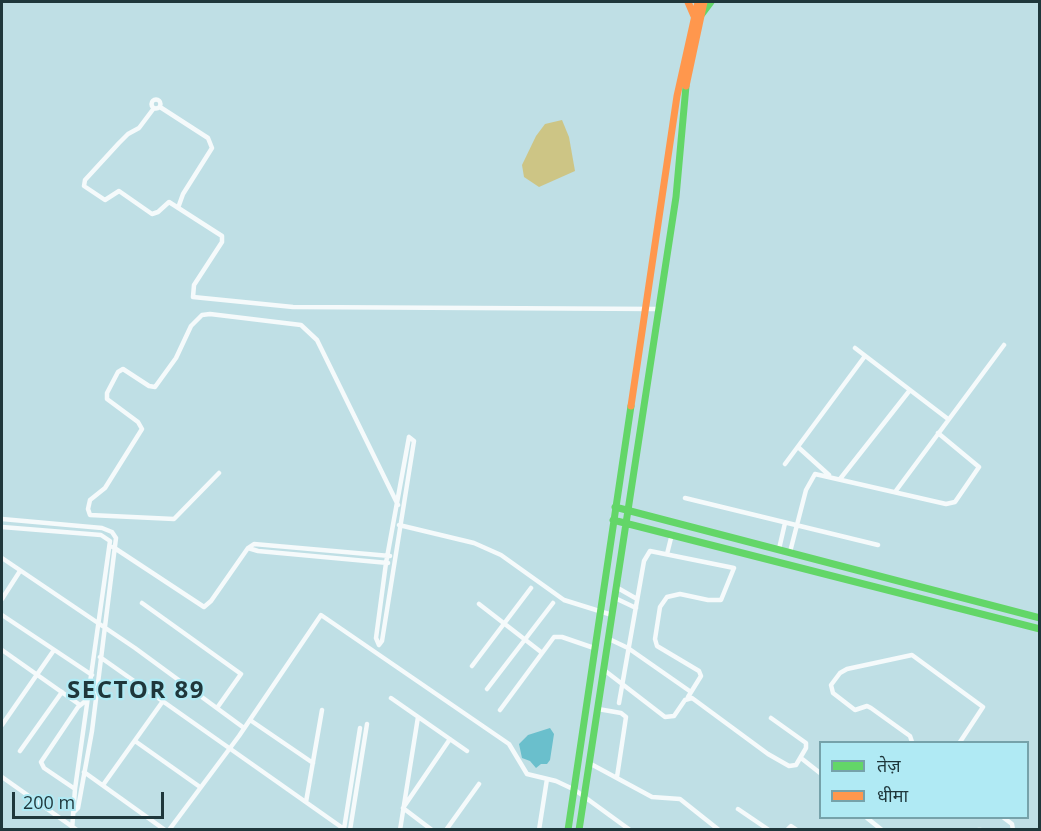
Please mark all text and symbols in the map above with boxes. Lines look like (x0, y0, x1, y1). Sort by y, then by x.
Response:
district label: SECTOR 89 (67, 677, 205, 705)
legend (819, 741, 1029, 819)
text: तेज़ (877, 753, 901, 777)
scale bar (15, 780, 166, 818)
text: धीमा (877, 783, 908, 807)
text: 200 m (23, 790, 75, 814)

